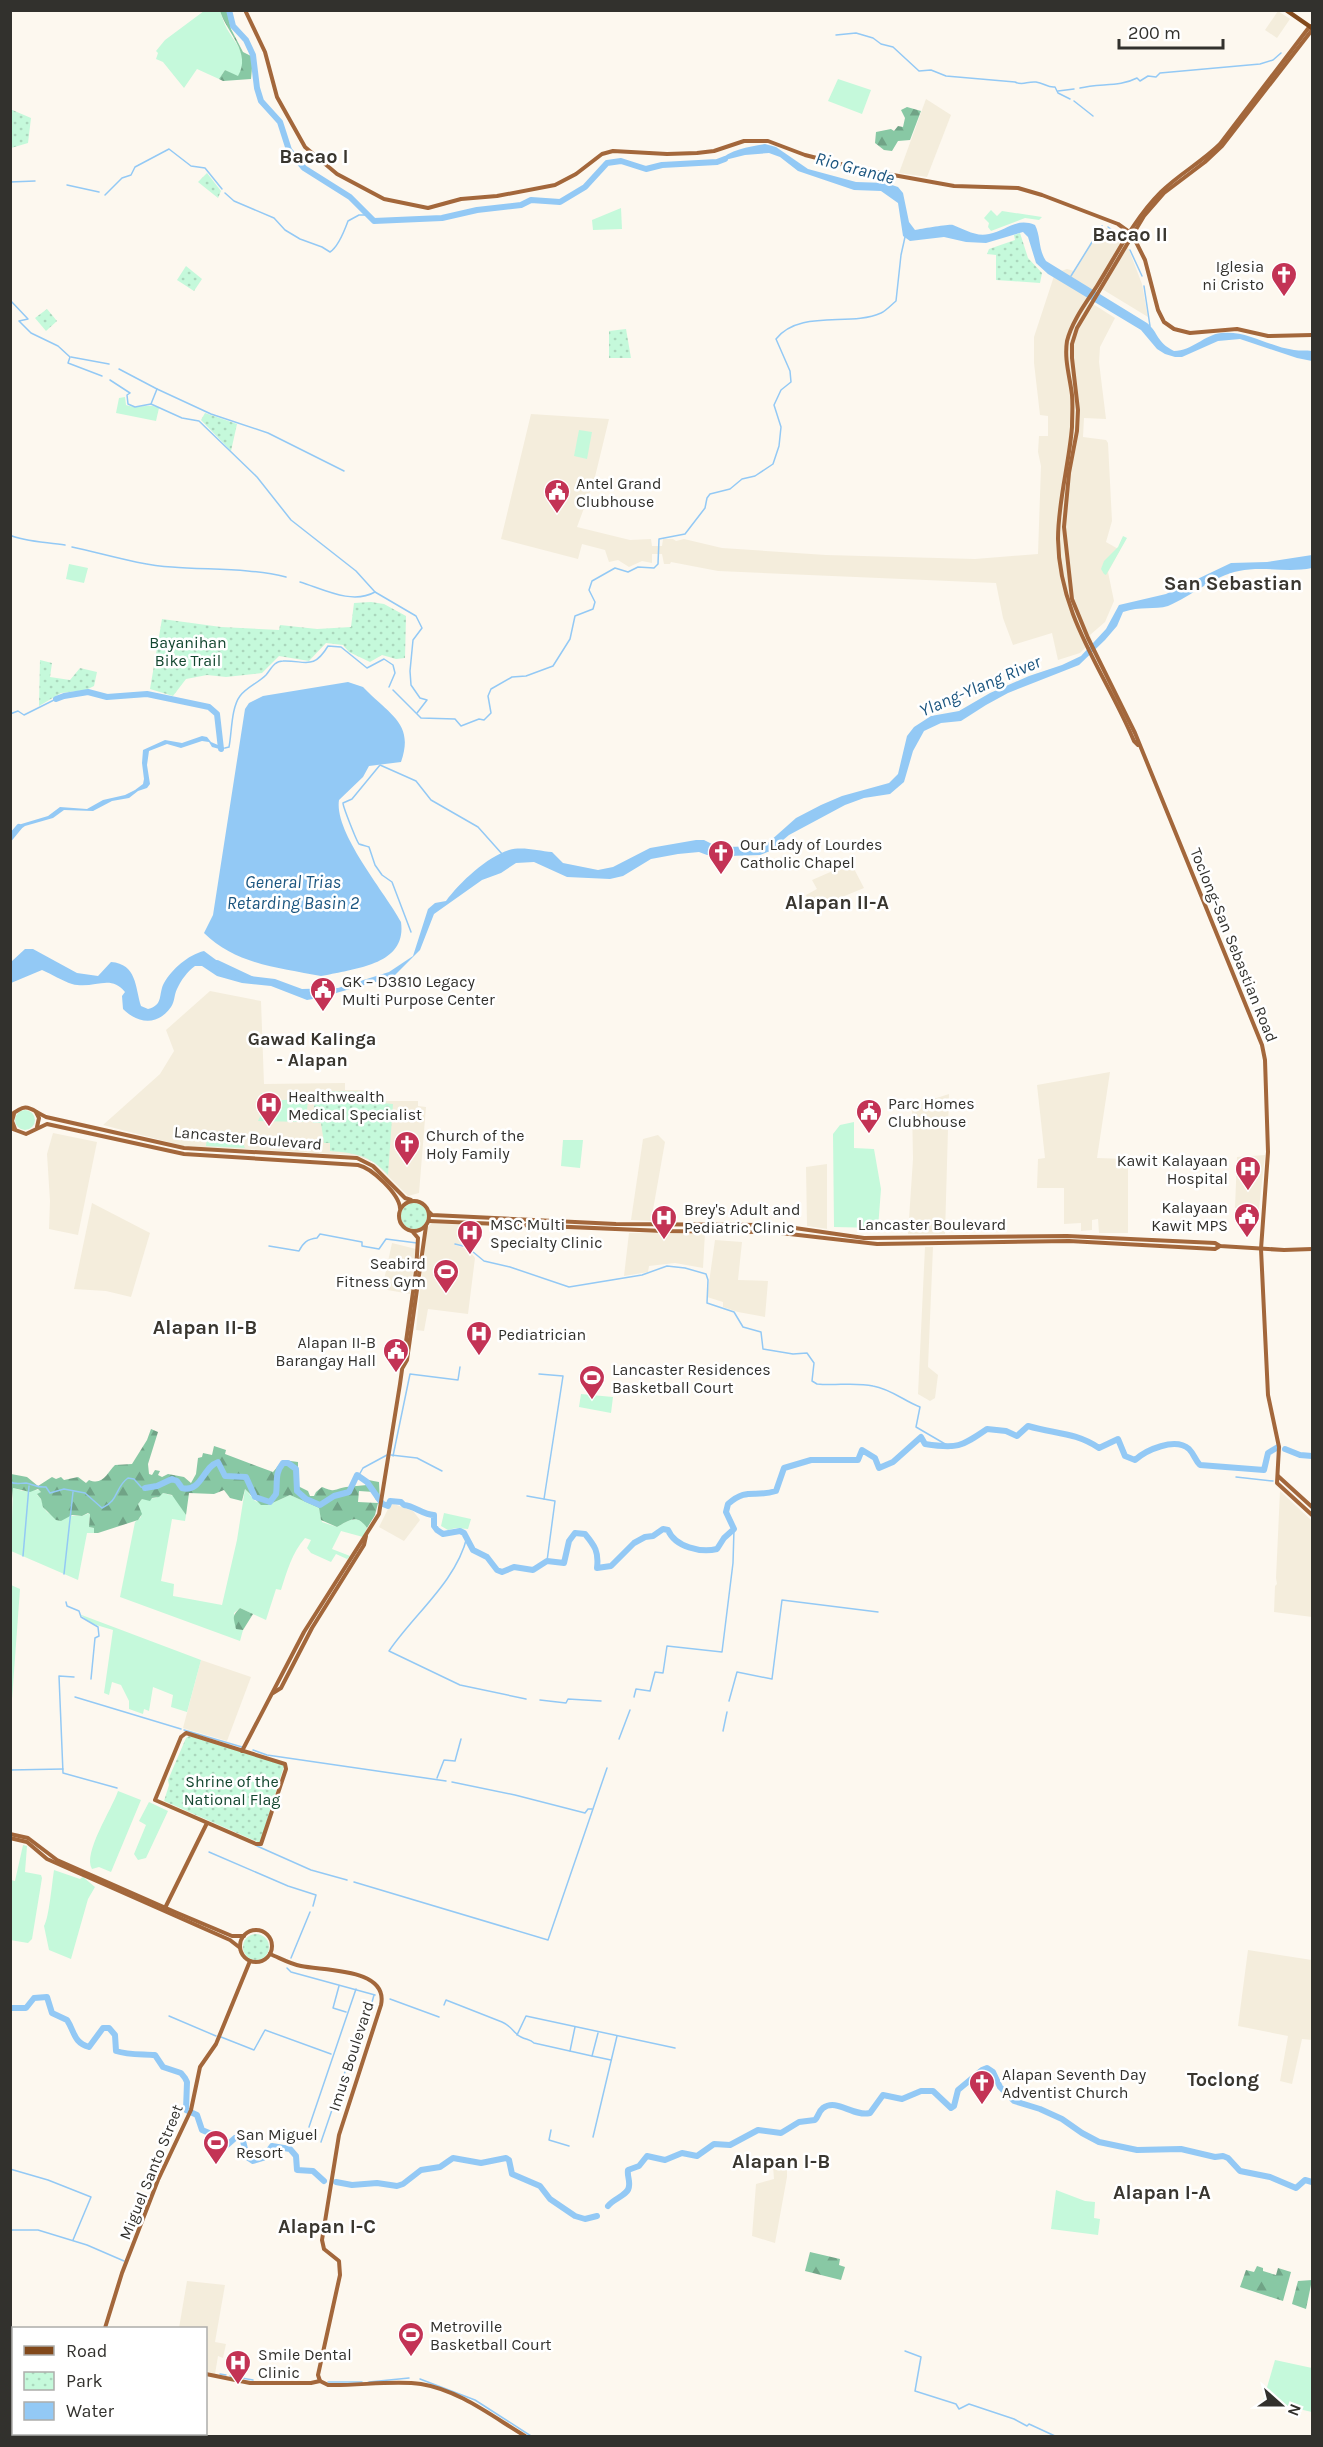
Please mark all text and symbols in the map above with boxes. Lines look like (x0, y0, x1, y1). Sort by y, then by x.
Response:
scale bar (1119, 12, 1222, 50)
text: 200 m (1128, 22, 1181, 44)
district label: Bacao I (279, 145, 349, 168)
water label: Rio Grande (813, 147, 897, 189)
district label: Bacao II (1092, 223, 1168, 246)
place label: Iglesia ni Cristo (1202, 257, 1264, 294)
church icon: Iglesia ni Cristo (1269, 260, 1299, 298)
place label: Antel Grand Clubhouse (576, 474, 661, 511)
public building icon: Antel Grand Clubhouse (542, 477, 572, 515)
district label: San Sebastian (1164, 572, 1302, 595)
park label: Bayanihan Bike Trail (149, 633, 227, 670)
water label: Ylang-Ylang River (916, 650, 1045, 721)
place label: Our Lady of Lourdes Catholic Chapel (740, 835, 882, 872)
church icon: Our Lady of Lourdes Catholic Chapel (706, 838, 736, 876)
street label: Toclong-San Sebastian Road (1186, 845, 1282, 1045)
water label: General Trias Retarding Basin 2 (227, 871, 360, 914)
district label: Alapan II-A (785, 891, 889, 914)
place label: GK – D3810 Legacy Multi Purpose Center (342, 972, 495, 1009)
public building icon: GK – D3810 Legacy Multi Purpose Center (308, 975, 338, 1013)
district label: Gawad Kalinga - Alapan (248, 1028, 376, 1071)
place label: Healthwealth Medical Specialist (288, 1087, 422, 1124)
hospital icon: Healthwealth Medical Specialist (254, 1090, 284, 1128)
place label: Parc Homes Clubhouse (888, 1094, 975, 1131)
public building icon: Parc Homes Clubhouse (854, 1097, 884, 1135)
street label: Lancaster Boulevard (173, 1122, 323, 1154)
place label: Church of the Holy Family (426, 1126, 525, 1163)
church icon: Church of the Holy Family (392, 1129, 422, 1167)
place label: Kawit Kalayaan Hospital (1117, 1151, 1228, 1188)
hospital icon: Kawit Kalayaan Hospital (1233, 1154, 1263, 1192)
place label: Kalayaan Kawit MPS (1151, 1198, 1228, 1235)
place label: Brey's Adult and Pediatric Clinic (684, 1200, 800, 1237)
public building icon: Kalayaan Kawit MPS (1232, 1201, 1262, 1239)
hospital icon: Brey's Adult and Pediatric Clinic (649, 1203, 679, 1241)
place label: MSC Multi Specialty Clinic (490, 1215, 603, 1252)
street label: Lancaster Boulevard (858, 1215, 1006, 1234)
hospital icon: MSC Multi Specialty Clinic (455, 1218, 485, 1256)
place label: Seabird Fitness Gym (336, 1254, 426, 1291)
sports icon: Seabird Fitness Gym (431, 1257, 461, 1295)
district label: Alapan II-B (153, 1316, 257, 1339)
hospital icon: Pediatrician (464, 1319, 494, 1357)
place label: Pediatrician (498, 1325, 586, 1344)
place label: Alapan II-B Barangay Hall (275, 1333, 376, 1370)
public building icon: Alapan II-B Barangay Hall (381, 1336, 411, 1374)
place label: Lancaster Residences Basketball Court (612, 1360, 771, 1397)
sports icon: Lancaster Residences Basketball Court (577, 1363, 607, 1401)
park label: Shrine of the National Flag (184, 1772, 280, 1809)
street label: Imus Boulevard (324, 1999, 378, 2113)
place label: Alapan Seventh Day Adventist Church (1002, 2065, 1147, 2102)
church icon: Alapan Seventh Day Adventist Church (967, 2068, 997, 2106)
district label: Toclong (1187, 2068, 1259, 2091)
street label: Miguel Santo Street (115, 2102, 187, 2242)
place label: San Miguel Resort (236, 2125, 318, 2162)
sports icon: San Miguel Resort (201, 2128, 231, 2166)
district label: Alapan I-B (732, 2150, 830, 2173)
district label: Alapan I-A (1113, 2181, 1211, 2204)
district label: Alapan I-C (278, 2215, 376, 2238)
place label: Metroville Basketball Court (430, 2317, 552, 2354)
sports icon: Metroville Basketball Court (396, 2320, 426, 2358)
legend (12, 2327, 207, 2435)
text: Road (66, 2340, 107, 2362)
place label: Smile Dental Clinic (258, 2345, 352, 2382)
hospital icon: Smile Dental Clinic (223, 2348, 253, 2386)
text: Park (66, 2370, 103, 2392)
north arrow (1251, 2375, 1311, 2435)
text: Water (66, 2400, 114, 2422)
text: N (1284, 2401, 1305, 2419)

